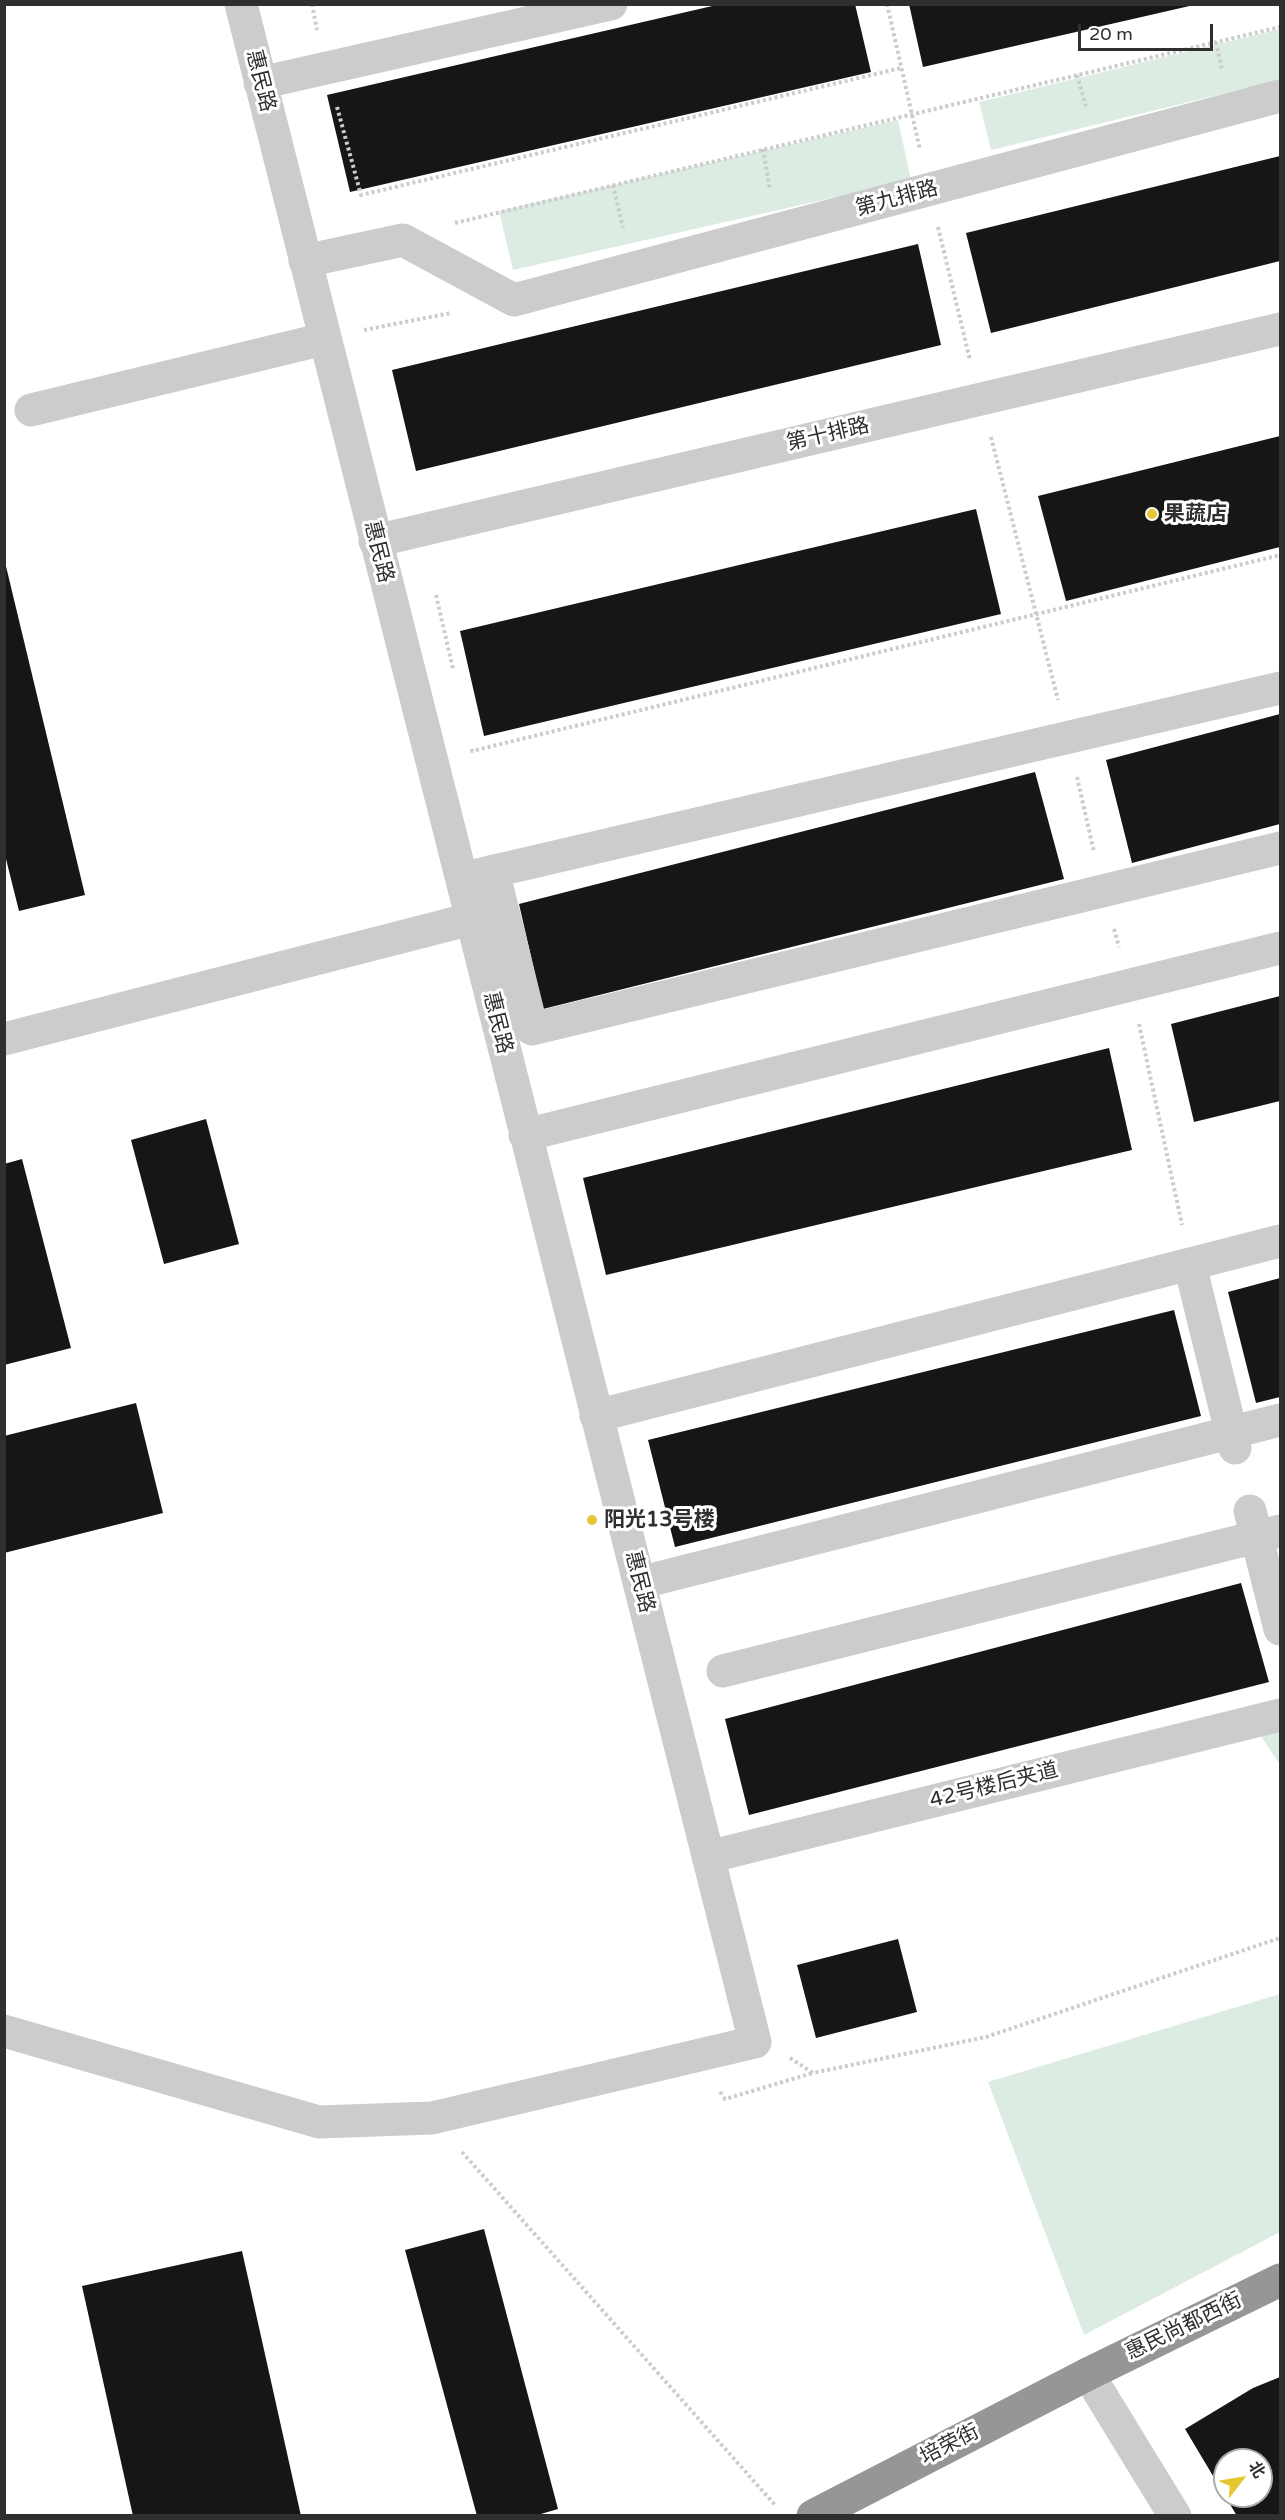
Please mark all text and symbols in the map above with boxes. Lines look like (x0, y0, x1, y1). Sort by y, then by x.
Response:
scale bar (1081, 12, 1216, 50)
text: 20 m (1089, 23, 1133, 45)
street label: 惠民路 (240, 47, 280, 115)
street label: 第九排路 (853, 176, 941, 222)
street label: 第十排路 (784, 413, 872, 457)
place label: 果蔬店 (1164, 501, 1227, 527)
marker: 果蔬店 (1145, 507, 1159, 521)
street label: 惠民路 (358, 518, 398, 586)
street label: 惠民路 (477, 989, 517, 1057)
place label: 阳光13号楼 (604, 1507, 714, 1533)
marker: 阳光13号楼 (585, 1513, 599, 1527)
street label: 惠民路 (619, 1548, 659, 1616)
street label: 42号楼后夹道 (927, 1758, 1061, 1814)
street label: 惠民尚都西街 (1122, 2288, 1246, 2366)
street label: 培荣街 (916, 2419, 984, 2471)
north arrow (1213, 2448, 1273, 2508)
text: 北 (1244, 2458, 1269, 2482)

